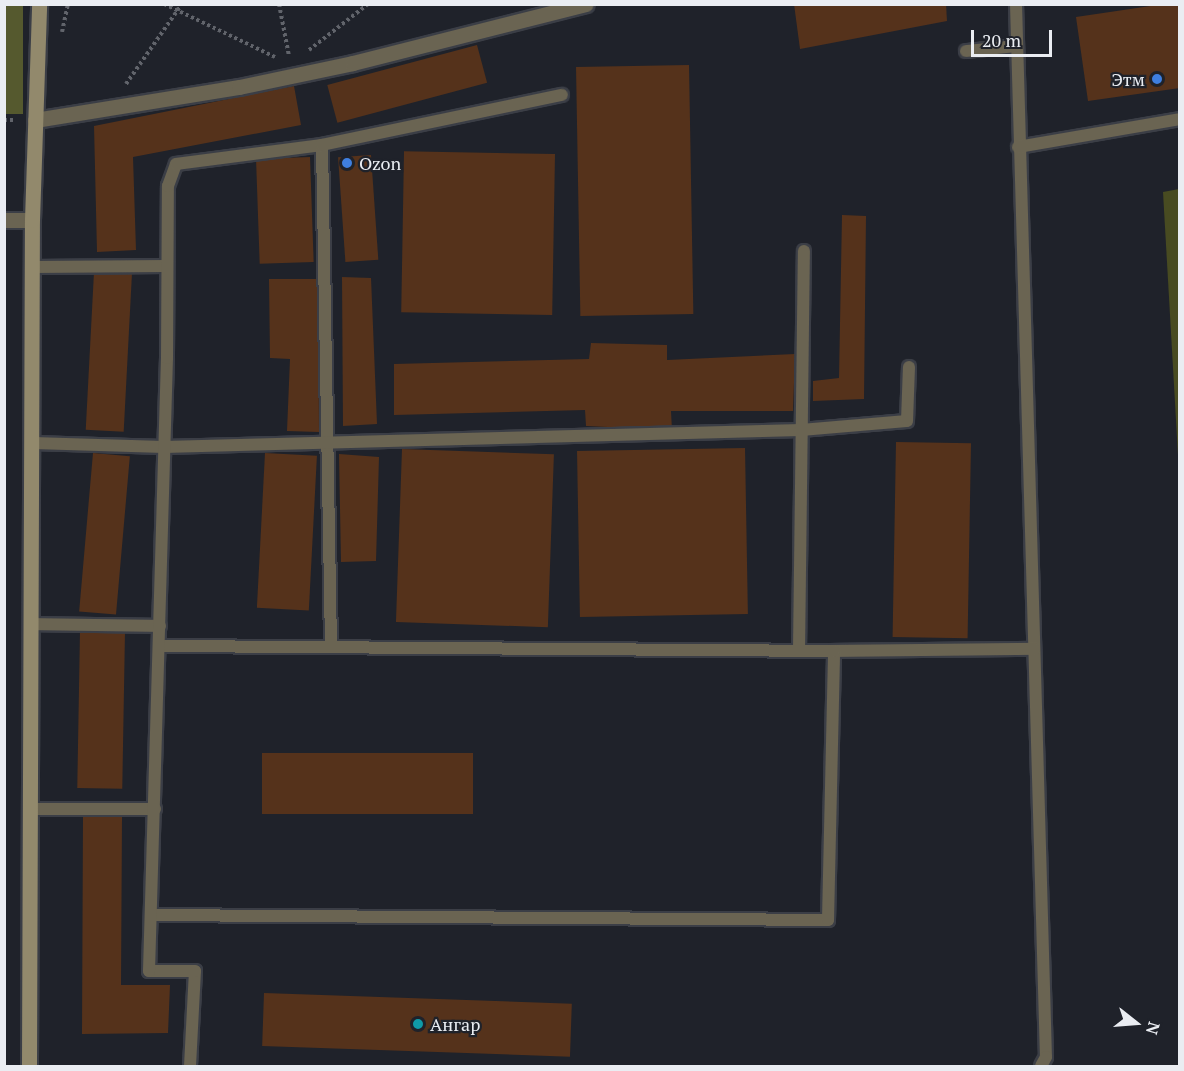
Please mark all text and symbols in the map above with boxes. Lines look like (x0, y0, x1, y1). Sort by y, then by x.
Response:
scale bar (974, 18, 1055, 56)
text: 20 m (982, 28, 1021, 52)
place label: Этм (1111, 68, 1145, 90)
marker: Этм (1150, 72, 1164, 86)
place label: Ozon (359, 152, 401, 174)
marker: Ozon (340, 156, 354, 170)
north arrow (1106, 993, 1166, 1053)
place label: Ангар (430, 1013, 480, 1035)
marker: Ангар (411, 1017, 425, 1031)
text: N (1141, 1019, 1166, 1037)

